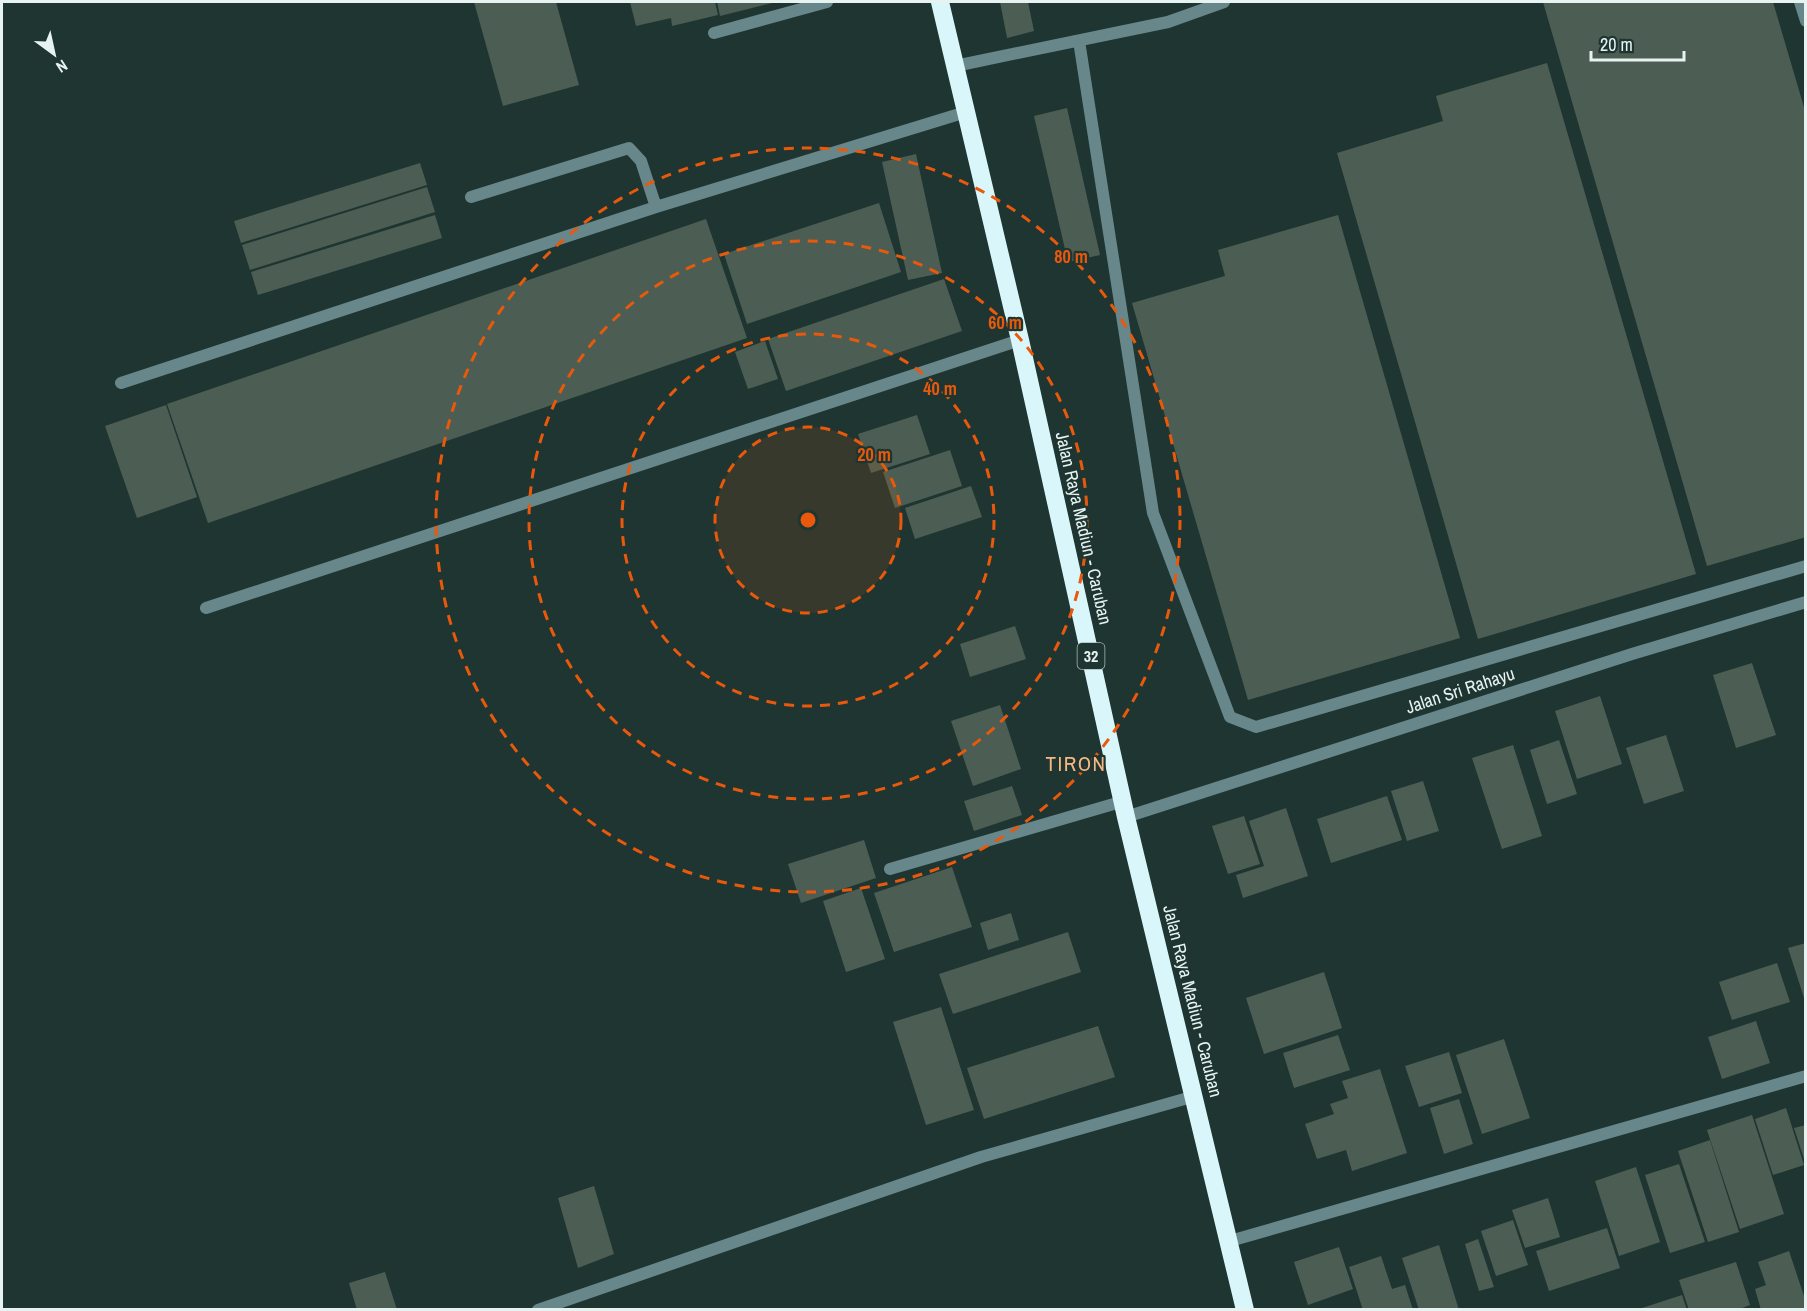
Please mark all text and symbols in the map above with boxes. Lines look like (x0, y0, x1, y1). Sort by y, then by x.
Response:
north arrow (24, 24, 84, 84)
scale bar (1591, 24, 1684, 62)
text: 20 m (1600, 32, 1633, 57)
text: N (52, 55, 72, 78)
text: 80 m (1054, 244, 1088, 269)
text: 60 m (988, 310, 1022, 335)
text: 40 m (923, 376, 957, 401)
street label: Jalan Raya Madiun - Caruban (1050, 429, 1118, 627)
text: 20 m (857, 442, 891, 467)
centre of rings (798, 510, 818, 530)
road number: 32 (1078, 643, 1104, 669)
street label: Jalan Sri Rahayu (1402, 661, 1518, 719)
district label: TIRON (1045, 749, 1107, 778)
street label: Jalan Raya Madiun - Caruban (1157, 902, 1229, 1100)

